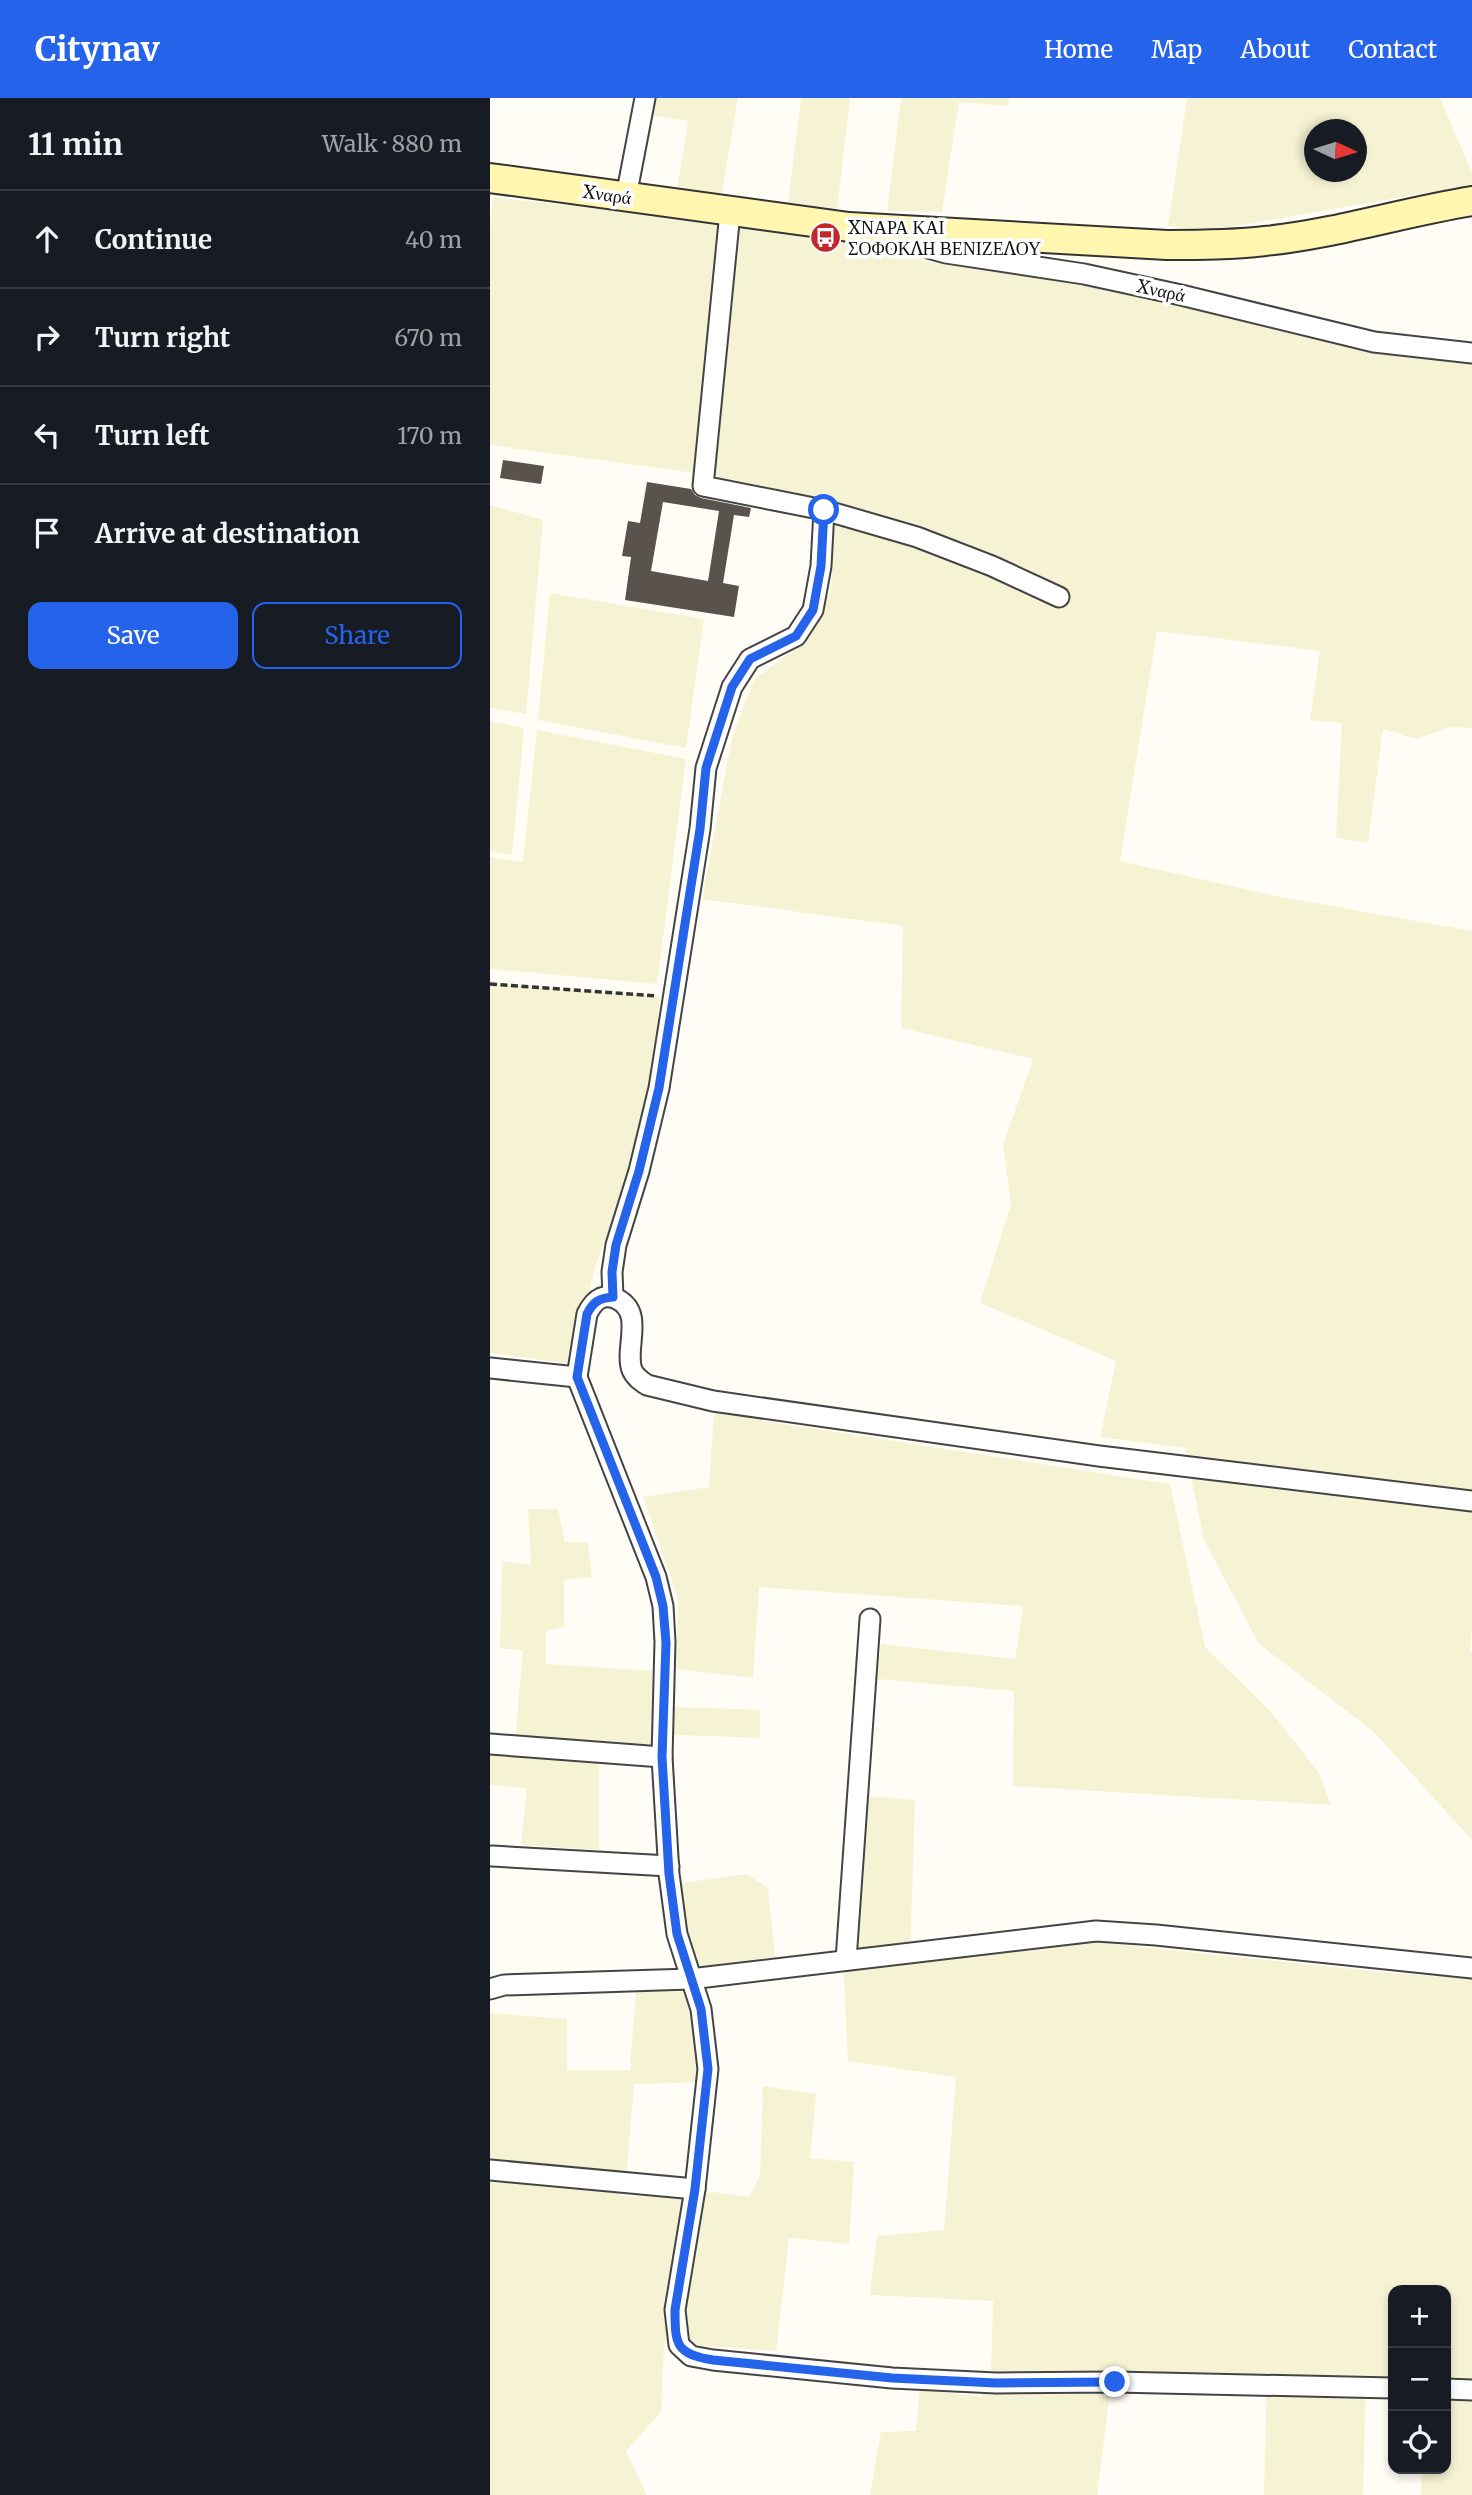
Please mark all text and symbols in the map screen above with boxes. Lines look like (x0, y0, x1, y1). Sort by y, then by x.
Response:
text: Citynav (35, 29, 160, 70)
text: Home (1044, 34, 1113, 65)
text: Map (1151, 34, 1202, 65)
text: About (1240, 34, 1310, 65)
text: Contact (1348, 34, 1437, 65)
north arrow (1304, 119, 1367, 182)
text: 11 min (28, 125, 123, 163)
text: Walk · 880 m (322, 129, 462, 158)
street label: Χναρά (581, 180, 633, 209)
place label: ΧΝΑΡΑ ΚΑΙ ΣΟΦΟΚΛΗ ΒΕΝΙΖΕΛΟΥ (848, 216, 1041, 260)
icon: ahead (28, 220, 66, 258)
bus stop icon: ΧΝΑΡΑ ΚΑΙ ΣΟΦΟΚΛΗ ΒΕΝΙΖΕΛΟΥ (808, 221, 842, 255)
text: Continue (95, 223, 212, 256)
text: 40 m (405, 225, 462, 254)
street label: Χναρά (1135, 274, 1188, 307)
icon: right (28, 318, 66, 356)
text: Turn right (95, 321, 230, 354)
text: 670 m (394, 323, 462, 352)
icon: left (28, 416, 66, 454)
text: Turn left (95, 419, 209, 452)
text: 170 m (397, 421, 462, 450)
route start (808, 494, 839, 525)
icon: arrive (28, 514, 66, 552)
text: Arrive at destination (95, 517, 360, 550)
button: Save (28, 602, 238, 669)
button: Share (252, 602, 462, 669)
map controls (1388, 2285, 1451, 2474)
button: + (1388, 2285, 1451, 2348)
button: − (1388, 2348, 1451, 2411)
route end (1099, 2366, 1130, 2397)
button: locate (1388, 2411, 1451, 2474)

